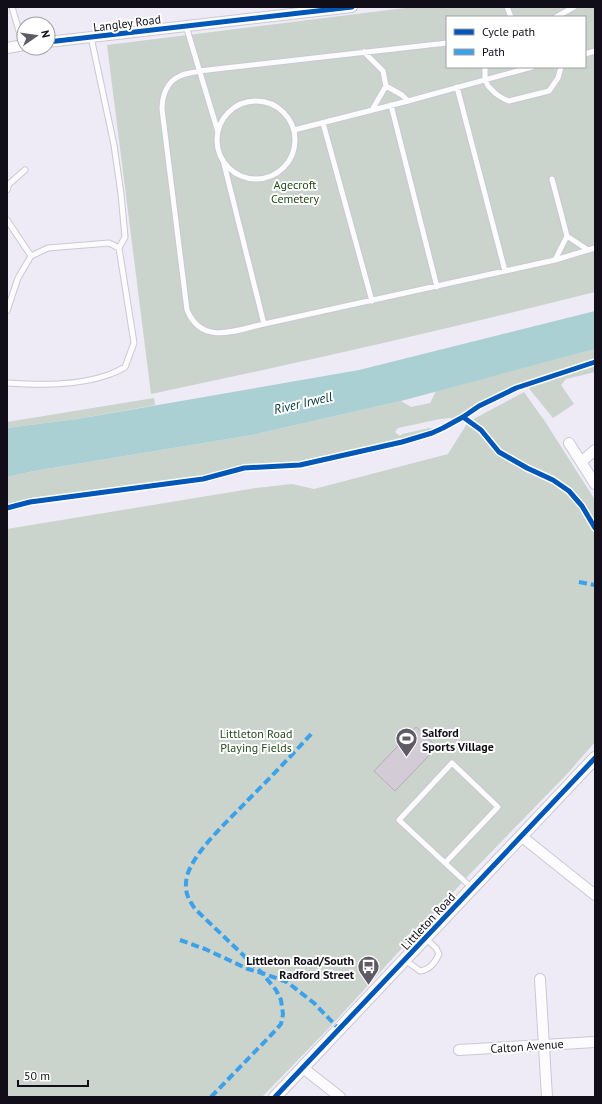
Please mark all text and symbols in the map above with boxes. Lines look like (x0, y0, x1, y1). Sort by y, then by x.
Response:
street label: Langley Road (92, 11, 162, 35)
north arrow (16, 16, 56, 56)
legend (446, 16, 586, 68)
text: Cycle path (482, 24, 535, 39)
text: N (38, 29, 53, 39)
text: Path (482, 44, 505, 59)
park label: Agecroft Cemetery (271, 177, 319, 206)
water label: River Irwell (272, 388, 334, 418)
place label: Salford Sports Village (422, 725, 494, 754)
park label: Littleton Road Playing Fields (220, 726, 292, 755)
sports icon: Salford Sports Village (393, 726, 419, 759)
street label: Littleton Road (398, 889, 458, 953)
place label: Littleton Road/South Radford Street (246, 953, 355, 982)
bus stop icon: Littleton Road/South Radford Street (356, 954, 382, 987)
street label: Calton Avenue (490, 1036, 564, 1056)
scale bar (18, 1062, 88, 1088)
text: 50 m (24, 1068, 50, 1083)

